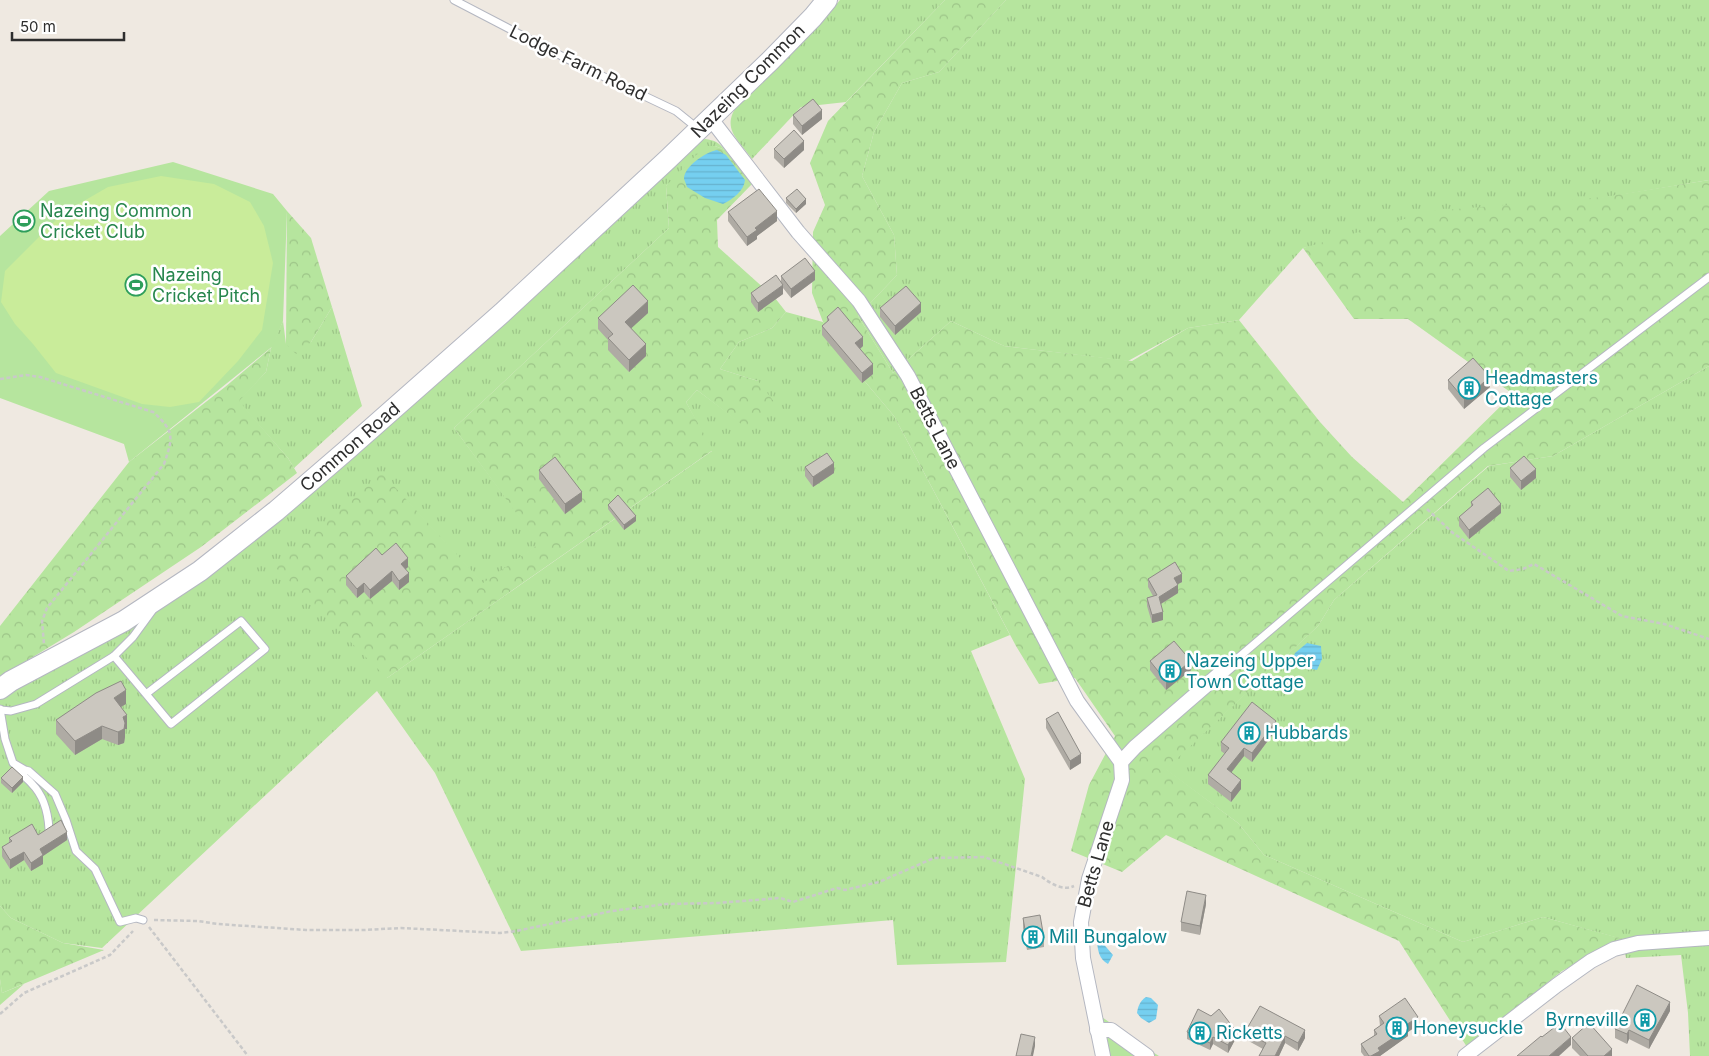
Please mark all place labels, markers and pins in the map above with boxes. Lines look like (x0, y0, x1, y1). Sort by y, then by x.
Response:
place label: Nazeing Common Cricket Club (40, 200, 192, 242)
sports icon: Nazeing Common Cricket Club (12, 209, 36, 233)
place label: Nazeing Cricket Pitch (152, 264, 260, 306)
sports icon: Nazeing Cricket Pitch (124, 273, 148, 297)
place label: Headmasters Cottage (1485, 367, 1598, 409)
building icon: Headmasters Cottage (1457, 376, 1481, 400)
place label: Nazeing Upper Town Cottage (1186, 650, 1314, 692)
building icon: Nazeing Upper Town Cottage (1158, 659, 1182, 683)
building icon: Hubbards (1237, 721, 1261, 745)
place label: Hubbards (1265, 722, 1348, 743)
building icon: Mill Bungalow (1021, 925, 1045, 949)
place label: Mill Bungalow (1049, 926, 1167, 947)
building icon: Byrneville (1633, 1008, 1657, 1032)
place label: Byrneville (1546, 1009, 1629, 1030)
building icon: Honeysuckle (1385, 1016, 1409, 1040)
place label: Honeysuckle (1413, 1017, 1523, 1038)
building icon: Ricketts (1188, 1021, 1212, 1045)
place label: Ricketts (1216, 1022, 1283, 1043)

